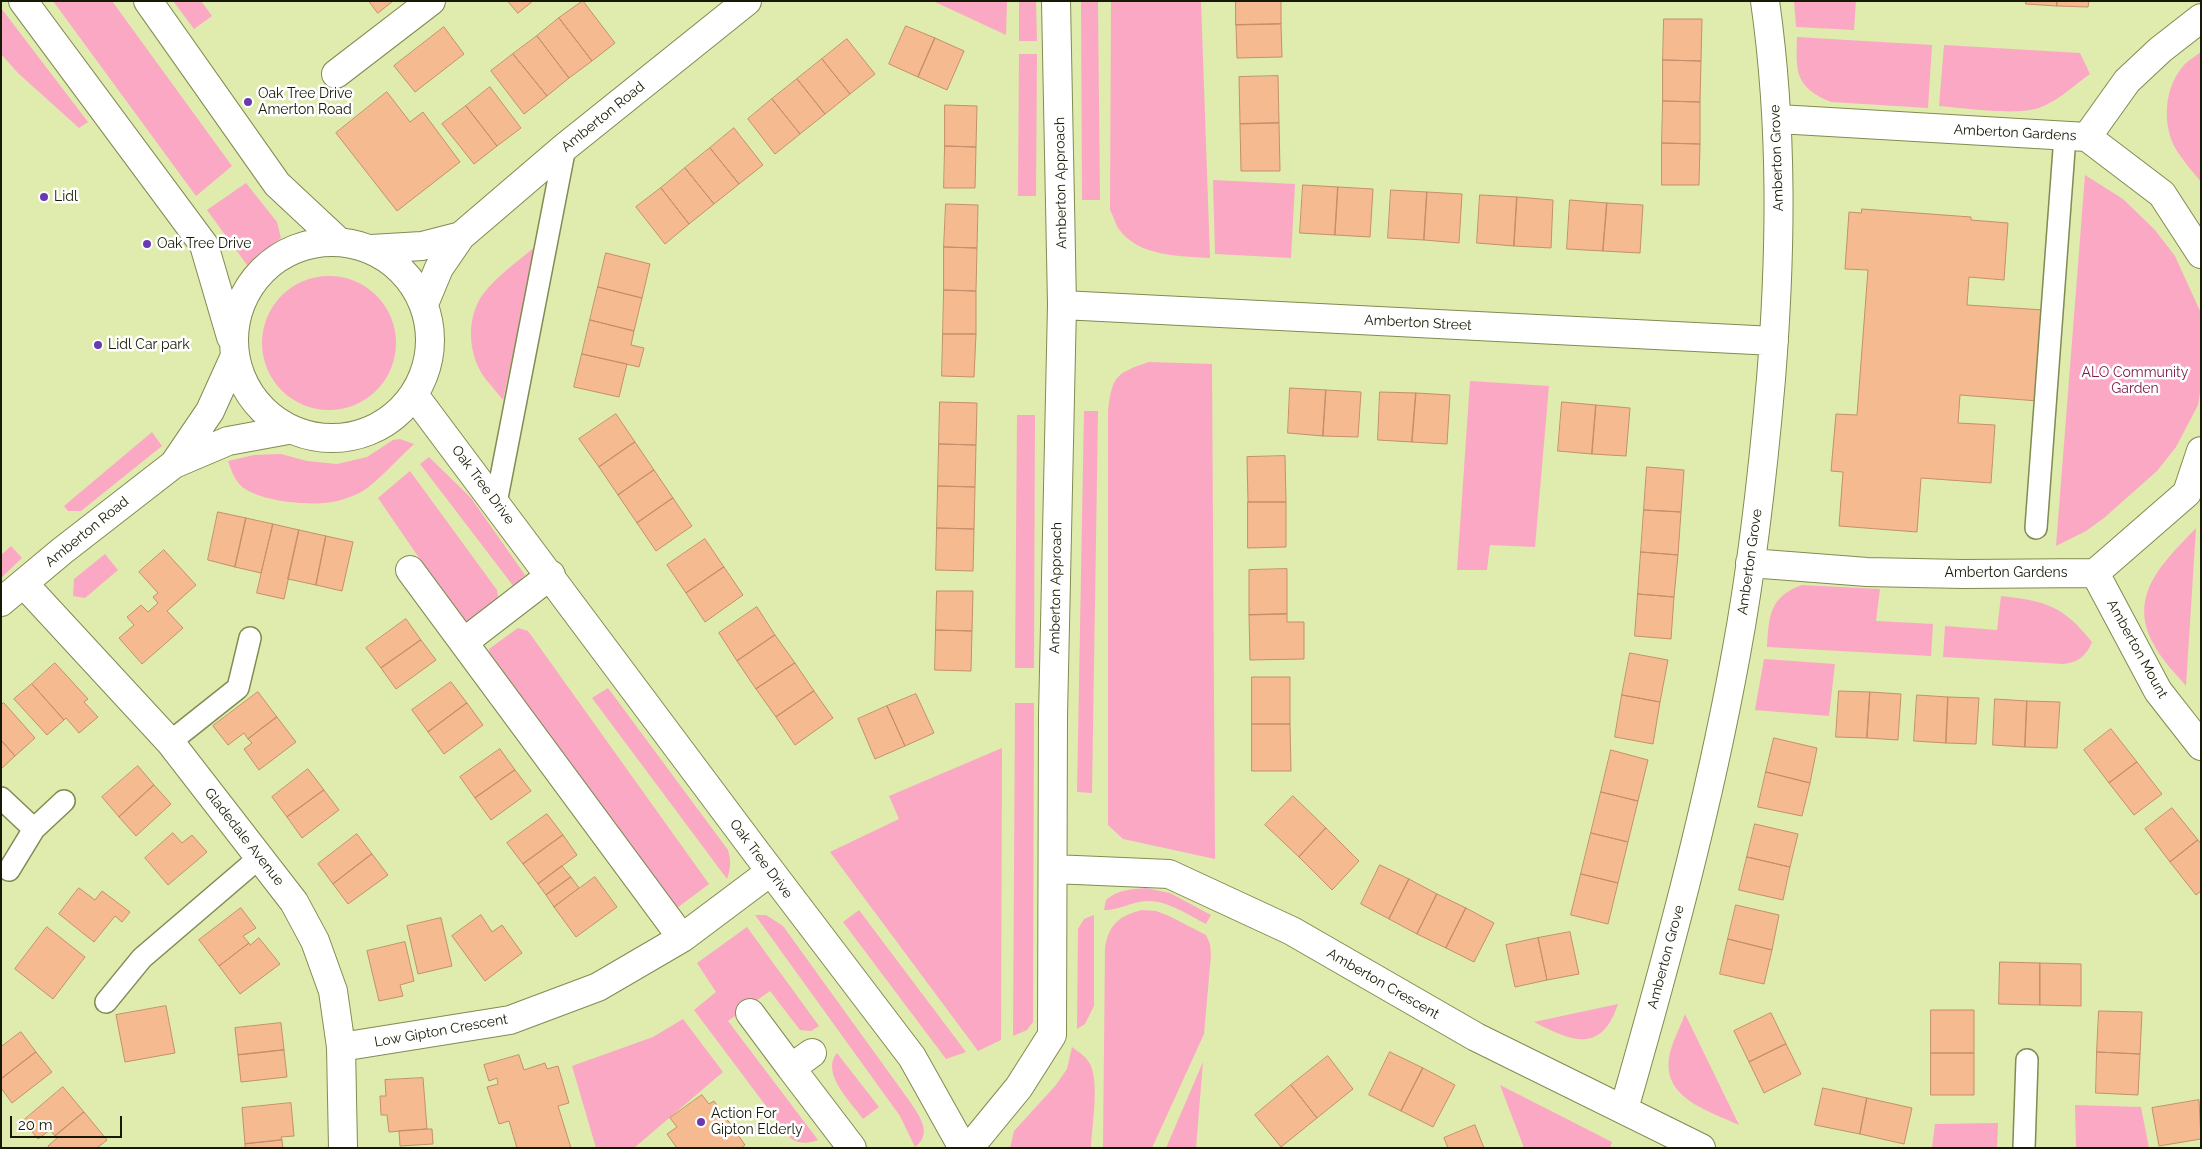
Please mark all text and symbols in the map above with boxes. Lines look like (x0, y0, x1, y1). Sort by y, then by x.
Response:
street label: Amberton Road (558, 78, 648, 156)
place label: Oak Tree Drive Amerton Road (258, 86, 352, 118)
marker: Oak Tree Drive Amerton Road (242, 96, 254, 108)
street label: Amberton Grove (1767, 104, 1787, 212)
street label: Amberton Approach (1051, 117, 1071, 249)
street label: Amberton Gardens (1953, 121, 2077, 145)
place label: Lidl (54, 189, 78, 205)
marker: Lidl (38, 191, 50, 203)
place label: Oak Tree Drive (157, 236, 251, 252)
marker: Oak Tree Drive (141, 238, 153, 250)
street label: Amberton Street (1364, 312, 1472, 334)
place label: Lidl Car park (108, 337, 190, 353)
marker: Lidl Car park (92, 339, 104, 351)
park label: ALO Community Garden (2082, 365, 2188, 398)
street label: Oak Tree Drive (448, 442, 518, 528)
street label: Amberton Road (42, 493, 132, 571)
street label: Amberton Grove (1734, 508, 1766, 616)
street label: Amberton Approach (1046, 522, 1066, 654)
street label: Amberton Gardens (1945, 565, 2067, 581)
street label: Amberton Mount (2103, 597, 2171, 701)
street label: Gladedale Avenue (201, 785, 287, 889)
street label: Oak Tree Drive (726, 816, 796, 902)
street label: Amberton Grove (1644, 903, 1688, 1011)
street label: Amberton Crescent (1324, 945, 1442, 1023)
street label: Low Gipton Crescent (373, 1011, 509, 1051)
scale bar (12, 1106, 125, 1138)
place label: Action For Gipton Elderly (711, 1106, 803, 1138)
text: 20 m (18, 1116, 53, 1134)
marker: Action For Gipton Elderly (695, 1116, 707, 1128)

